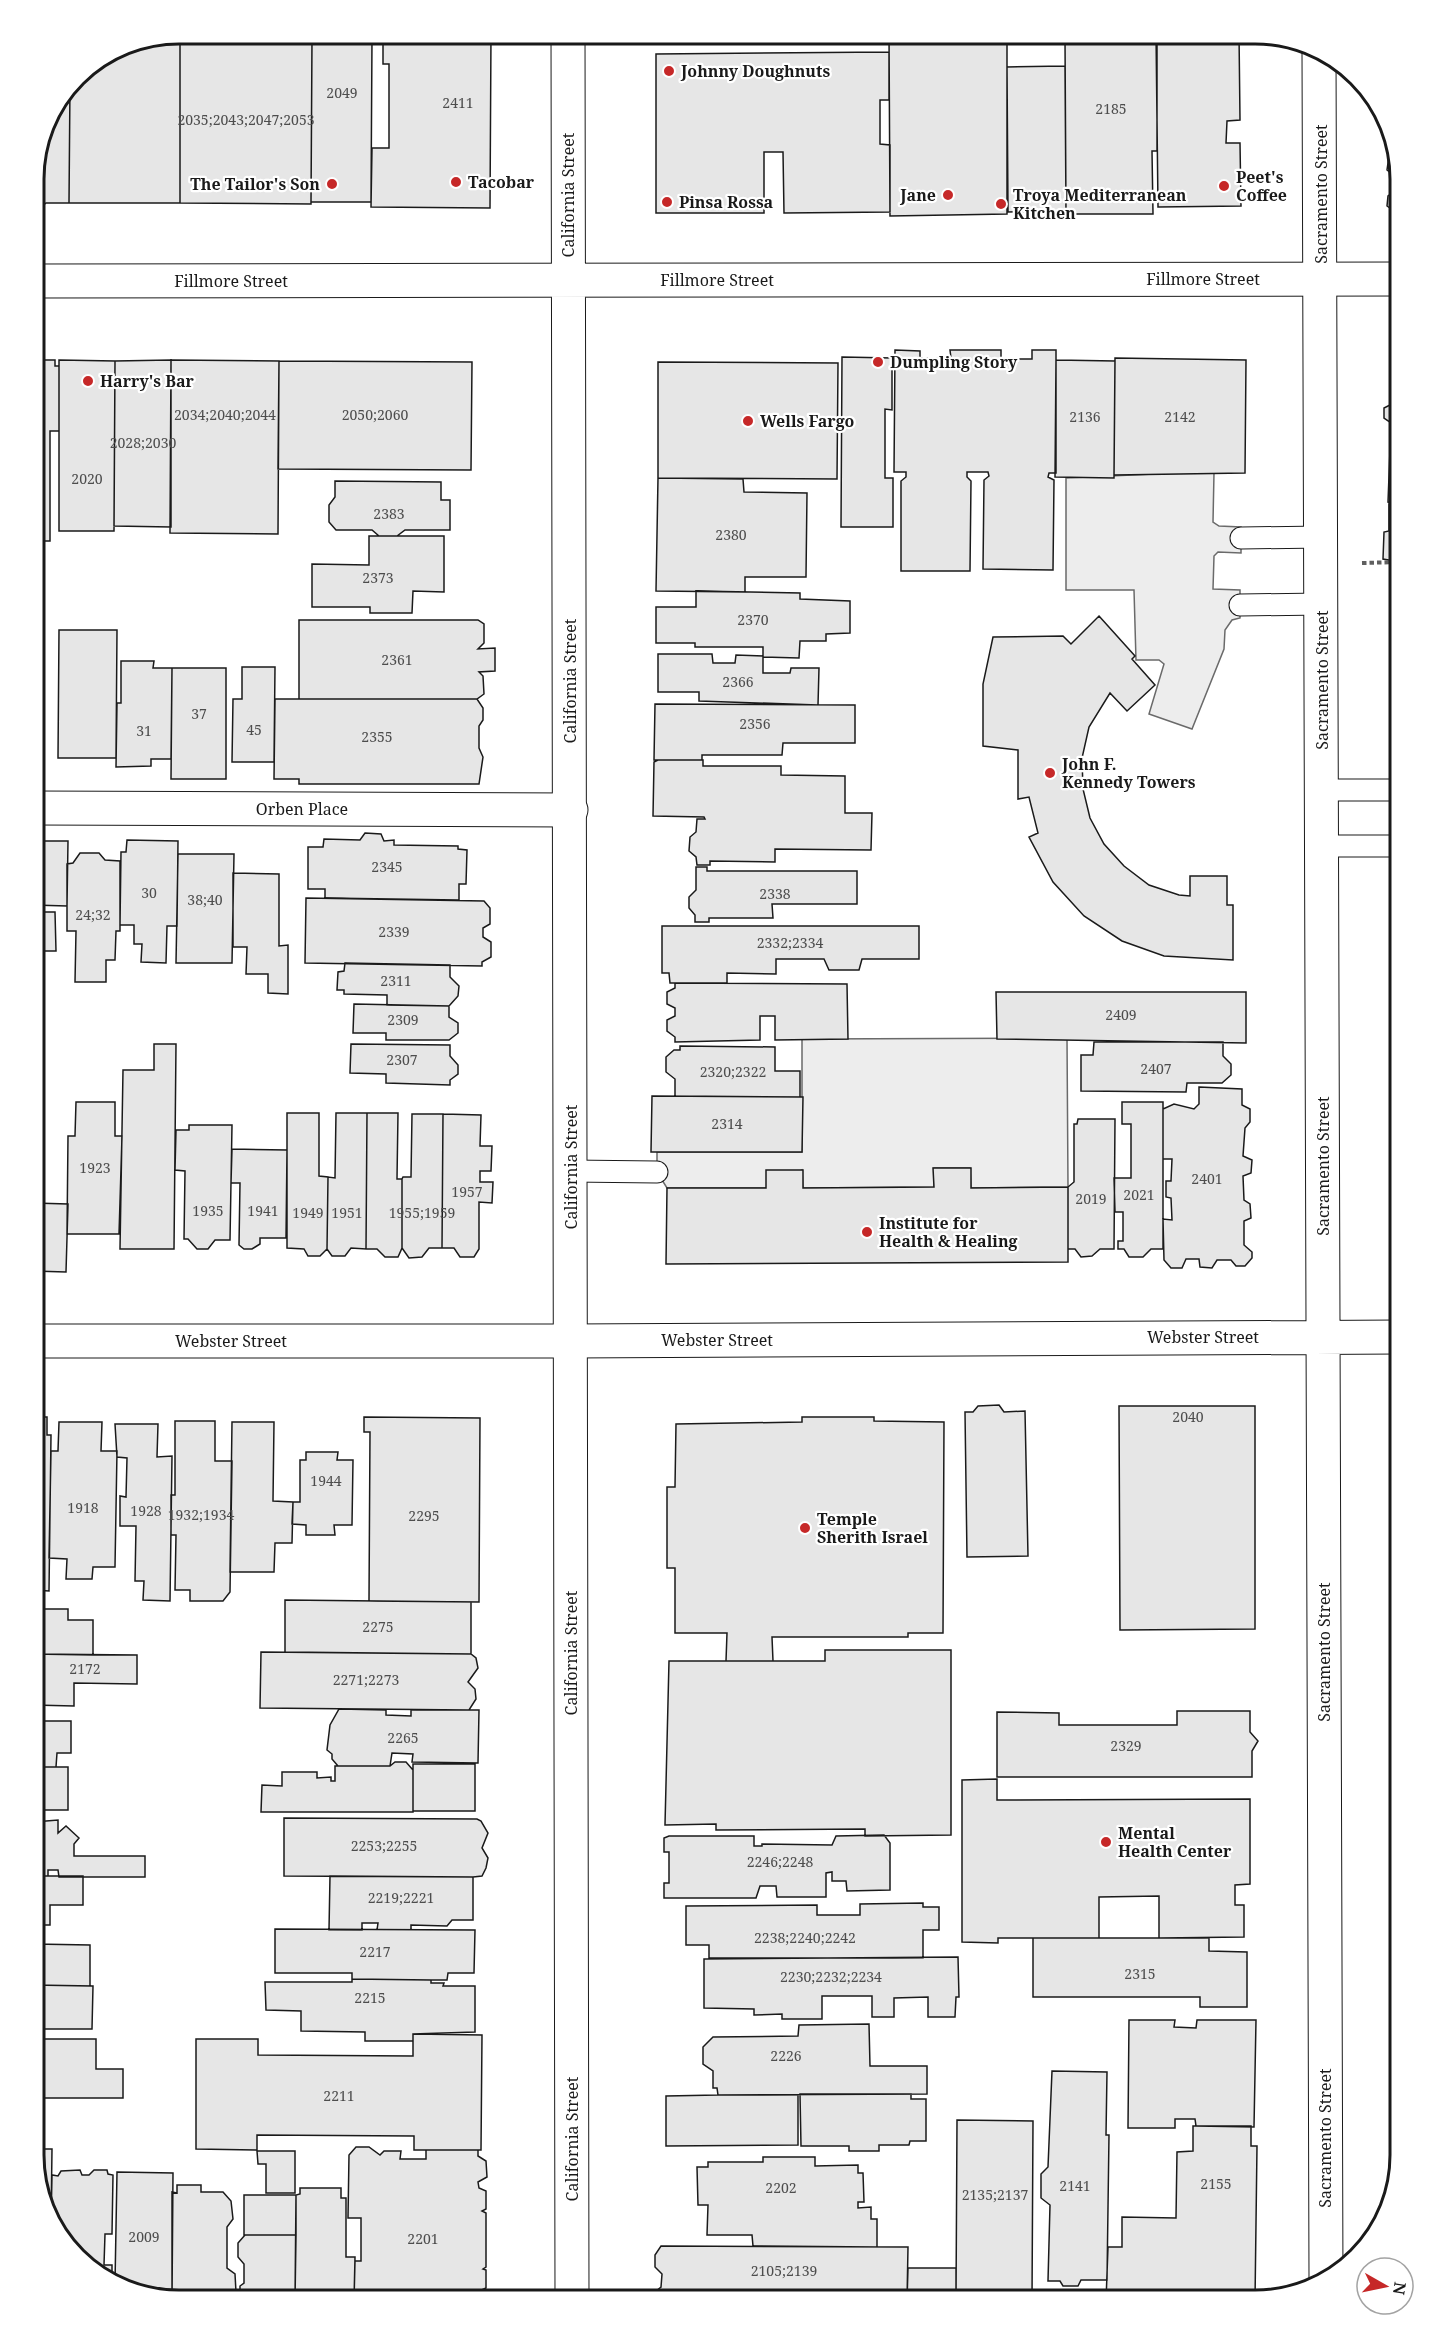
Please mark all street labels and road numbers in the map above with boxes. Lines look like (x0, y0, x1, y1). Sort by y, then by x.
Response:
street label: Sacramento Street (1310, 124, 1332, 264)
street label: California Street (557, 132, 579, 257)
street label: Fillmore Street (1146, 268, 1260, 290)
street label: Fillmore Street (660, 269, 774, 291)
street label: Fillmore Street (174, 270, 288, 292)
street label: Sacramento Street (1311, 610, 1333, 750)
street label: California Street (559, 618, 581, 743)
street label: Orben Place (256, 798, 348, 820)
street label: Sacramento Street (1312, 1096, 1334, 1236)
street label: California Street (560, 1104, 582, 1229)
street label: Webster Street (1147, 1326, 1259, 1348)
street label: Webster Street (661, 1329, 773, 1351)
street label: Webster Street (175, 1330, 287, 1352)
street label: Sacramento Street (1313, 1582, 1335, 1722)
street label: California Street (560, 1590, 582, 1715)
street label: Sacramento Street (1314, 2068, 1336, 2208)
street label: California Street (561, 2076, 583, 2201)

